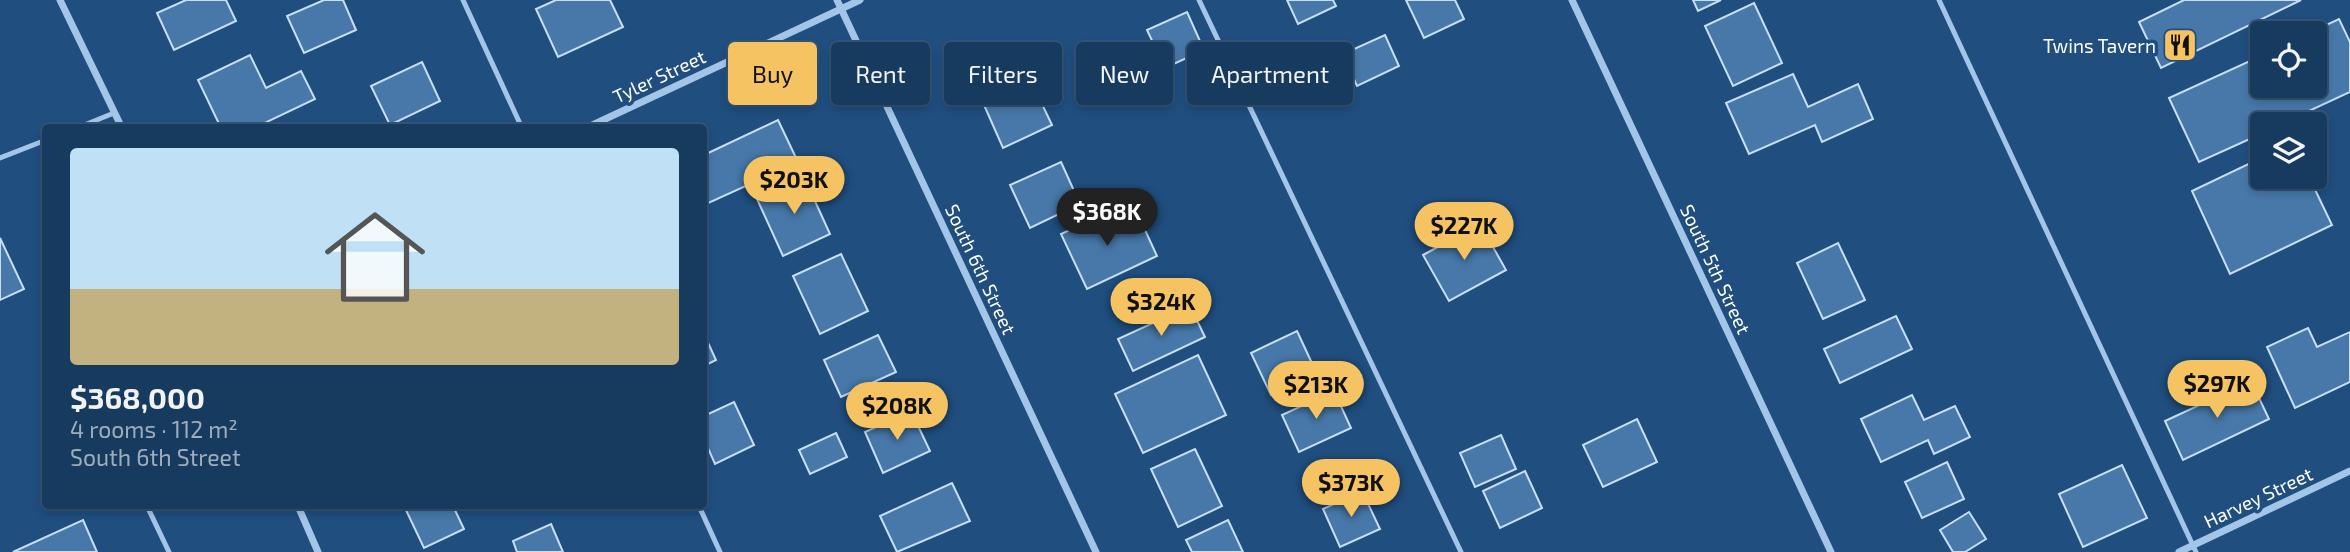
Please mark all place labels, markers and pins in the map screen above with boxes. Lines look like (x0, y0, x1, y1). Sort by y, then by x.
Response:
restaurant icon: Twins Tavern (2161, 26, 2199, 64)
place label: Twins Tavern (2043, 34, 2156, 57)
pin: $203K (745, 156, 843, 216)
pin: $368K (1058, 188, 1156, 248)
pin: $227K (1415, 202, 1513, 262)
pin: $324K (1112, 278, 1210, 338)
pin: $297K (2168, 360, 2266, 420)
pin: $213K (1267, 362, 1365, 421)
pin: $208K (848, 382, 946, 442)
pin: $373K (1302, 460, 1400, 519)

